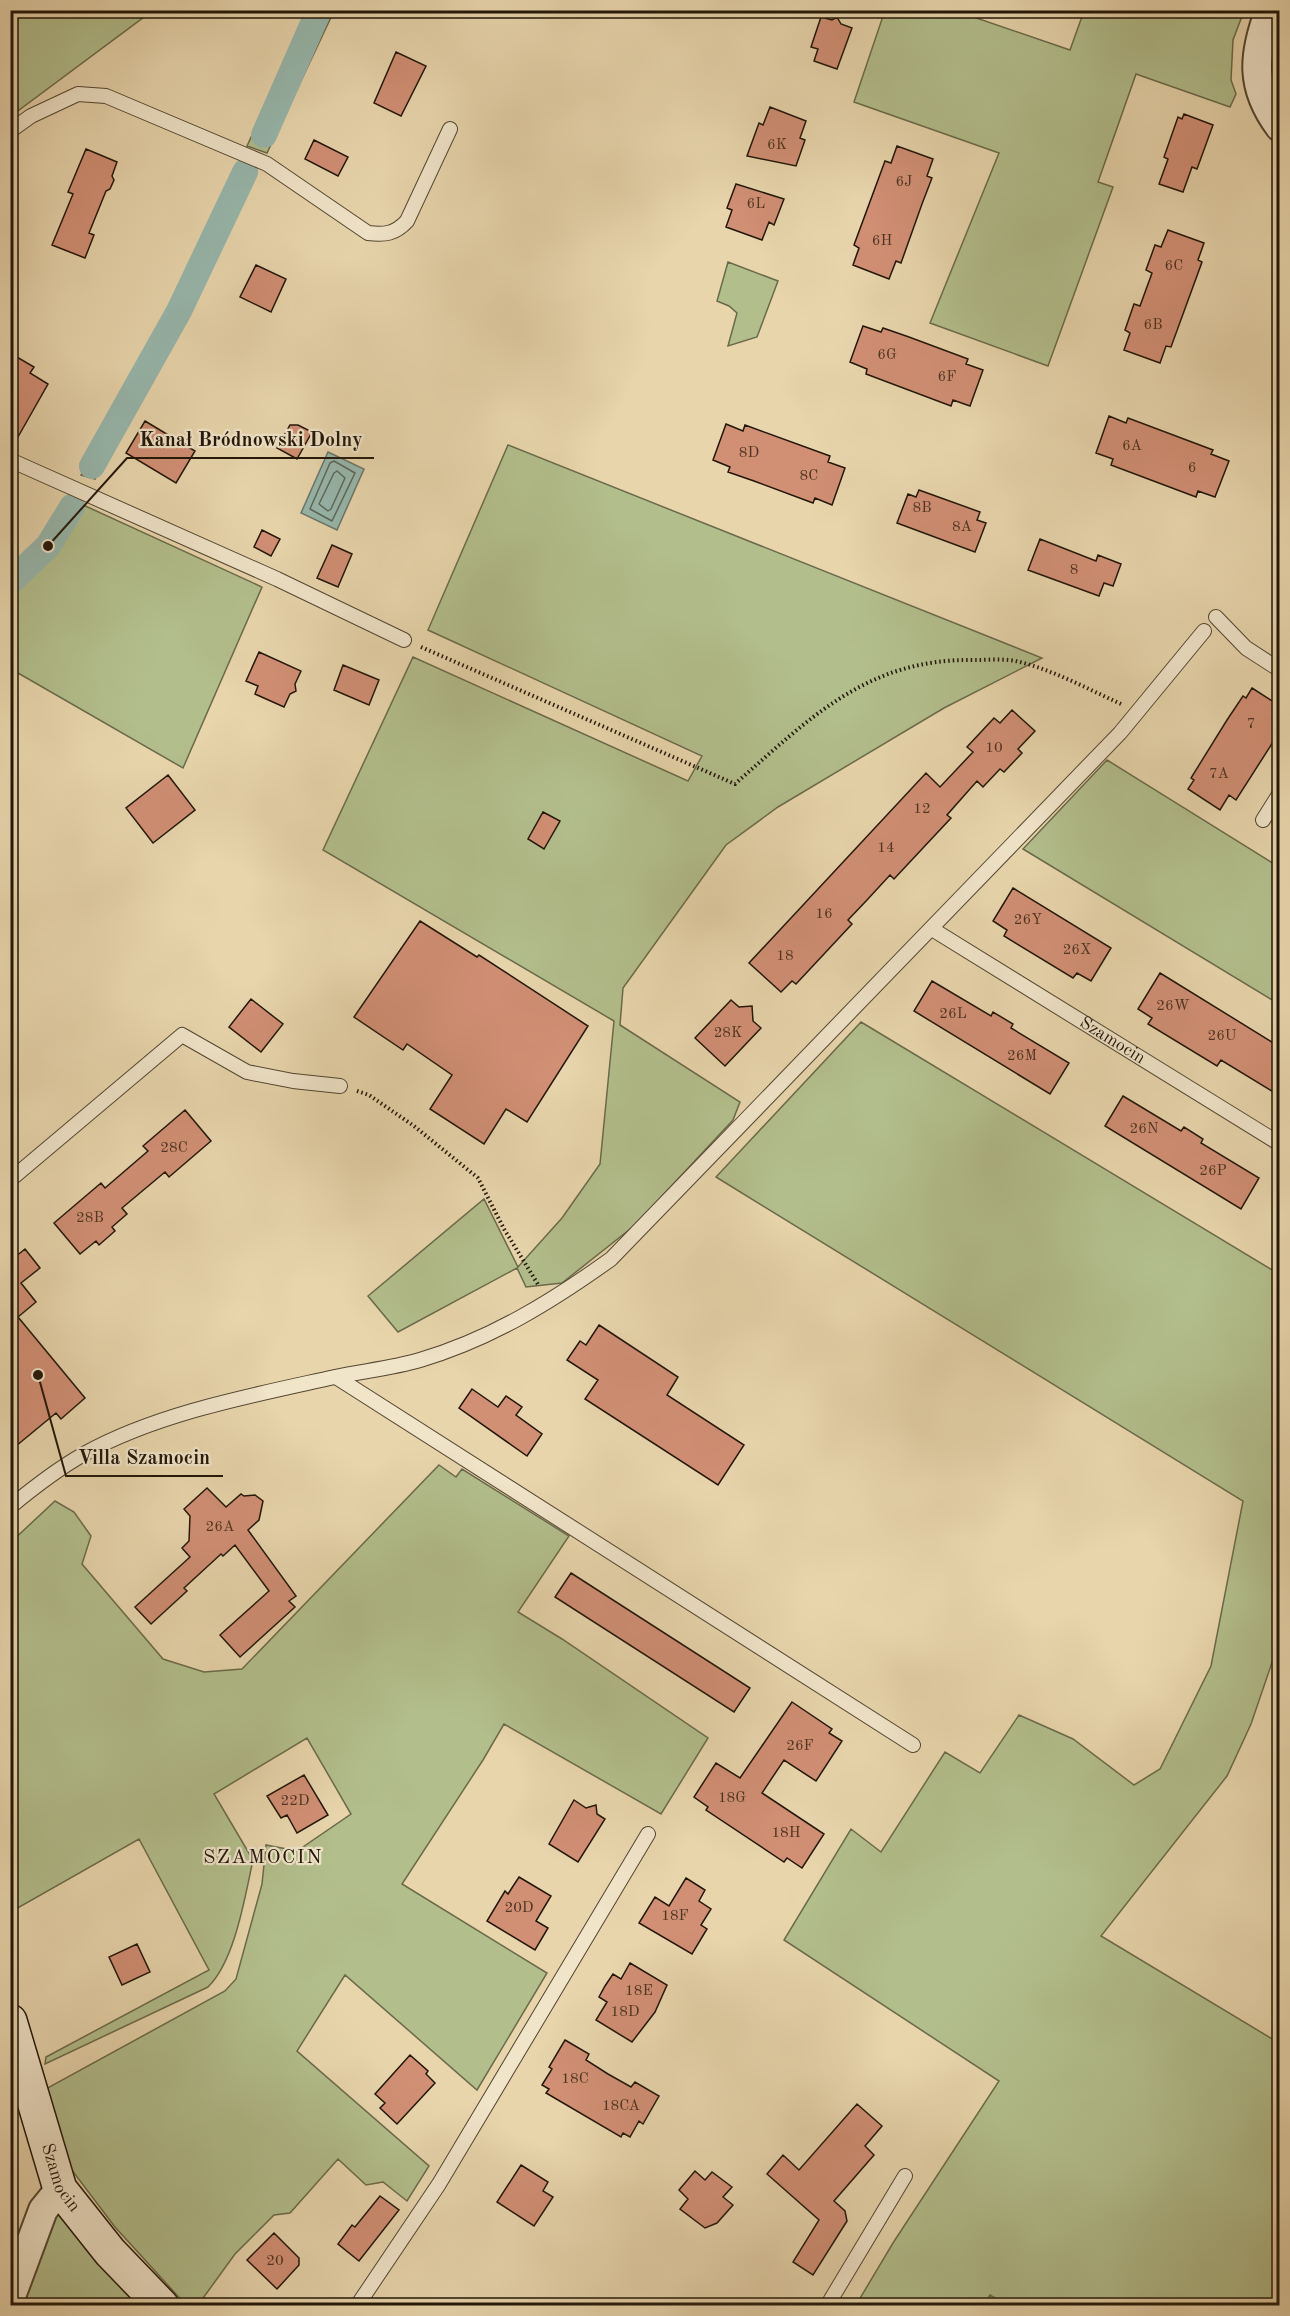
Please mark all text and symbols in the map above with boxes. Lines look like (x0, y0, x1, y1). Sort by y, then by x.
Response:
house number: 6K (767, 138, 787, 153)
house number: 6J (896, 175, 912, 190)
house number: 6L (747, 197, 765, 212)
house number: 6H (872, 234, 892, 249)
house number: 6C (1165, 259, 1183, 274)
house number: 6B (1143, 318, 1163, 333)
house number: 6G (877, 348, 897, 363)
house number: 6F (938, 370, 956, 385)
callout: Kanał Bródnowski Dolny (127, 420, 374, 458)
text: Kanał Bródnowski Dolny (139, 431, 363, 451)
house number: 6A (1122, 439, 1143, 454)
house number: 8D (739, 446, 759, 461)
house number: 6 (1188, 461, 1196, 476)
house number: 8C (800, 469, 818, 484)
house number: 8B (912, 501, 932, 516)
house number: 8A (952, 520, 973, 535)
house number: 8 (1070, 563, 1078, 578)
house number: 7 (1247, 717, 1255, 732)
house number: 10 (985, 741, 1003, 756)
house number: 7A (1209, 767, 1230, 782)
house number: 12 (913, 802, 931, 817)
house number: 14 (877, 841, 895, 856)
house number: 16 (815, 907, 833, 922)
house number: 26Y (1014, 913, 1042, 928)
house number: 26X (1063, 943, 1091, 958)
house number: 18 (776, 949, 794, 964)
house number: 26W (1156, 999, 1190, 1014)
house number: 26L (939, 1007, 967, 1022)
street label: Szamocin (1076, 1013, 1149, 1068)
house number: 28K (714, 1026, 742, 1041)
house number: 26U (1207, 1029, 1237, 1044)
house number: 26M (1007, 1049, 1037, 1064)
house number: 26N (1130, 1122, 1159, 1137)
house number: 28C (160, 1141, 188, 1156)
house number: 26P (1199, 1164, 1227, 1179)
house number: 28B (76, 1211, 104, 1226)
callout: Villa Szamocin (66, 1438, 223, 1476)
text: Villa Szamocin (78, 1449, 210, 1469)
house number: 26A (206, 1520, 235, 1535)
house number: 26F (786, 1739, 814, 1754)
house number: 18G (718, 1791, 746, 1806)
house number: 22D (280, 1794, 310, 1809)
house number: 18H (771, 1826, 801, 1841)
district label: SZAMOCIN (203, 1848, 323, 1868)
house number: 20D (504, 1901, 534, 1916)
house number: 18F (661, 1909, 689, 1924)
house number: 18E (625, 1984, 653, 1999)
house number: 18D (610, 2005, 640, 2020)
house number: 18C (561, 2072, 589, 2087)
house number: 18CA (602, 2099, 641, 2114)
street label: Szamocin (38, 2141, 84, 2216)
house number: 20 (266, 2254, 284, 2269)

